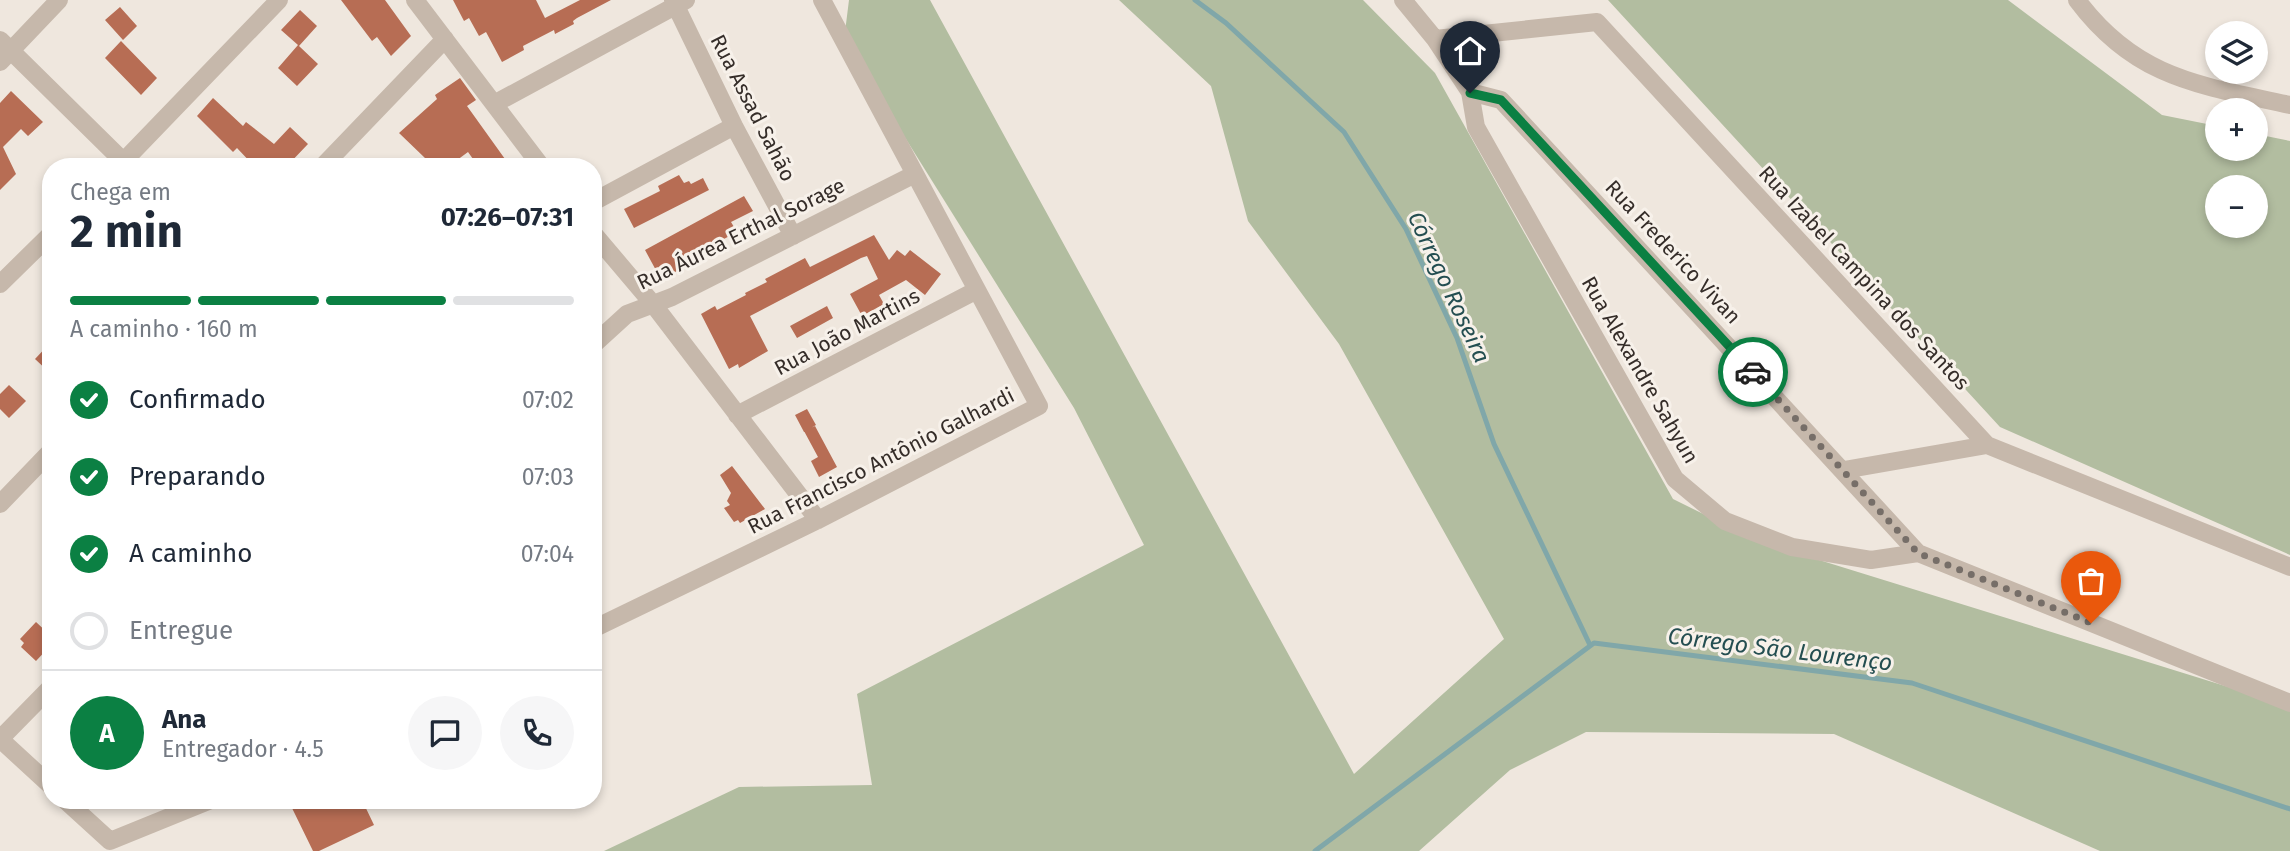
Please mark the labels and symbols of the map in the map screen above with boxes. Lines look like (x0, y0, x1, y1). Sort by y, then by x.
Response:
pin (1440, 21, 1500, 93)
street label: Rua Assad Sahão (705, 30, 801, 186)
street label: Rua Izabel Campina dos Santos (1753, 160, 1975, 396)
street label: Rua Áurea Erthal Sorage (633, 172, 849, 296)
street label: Rua Frederico Vivan (1600, 175, 1746, 329)
water label: Córrego Roseira (1402, 207, 1496, 367)
street label: Rua Alexandre Sahyun (1576, 272, 1704, 468)
street label: Rua João Martins (770, 283, 924, 381)
courier (1718, 337, 1788, 407)
street label: Rua Francisco Antônio Galhardi (743, 382, 1019, 540)
pin (2061, 551, 2121, 623)
water label: Córrego São Lourenço (1666, 621, 1894, 677)

